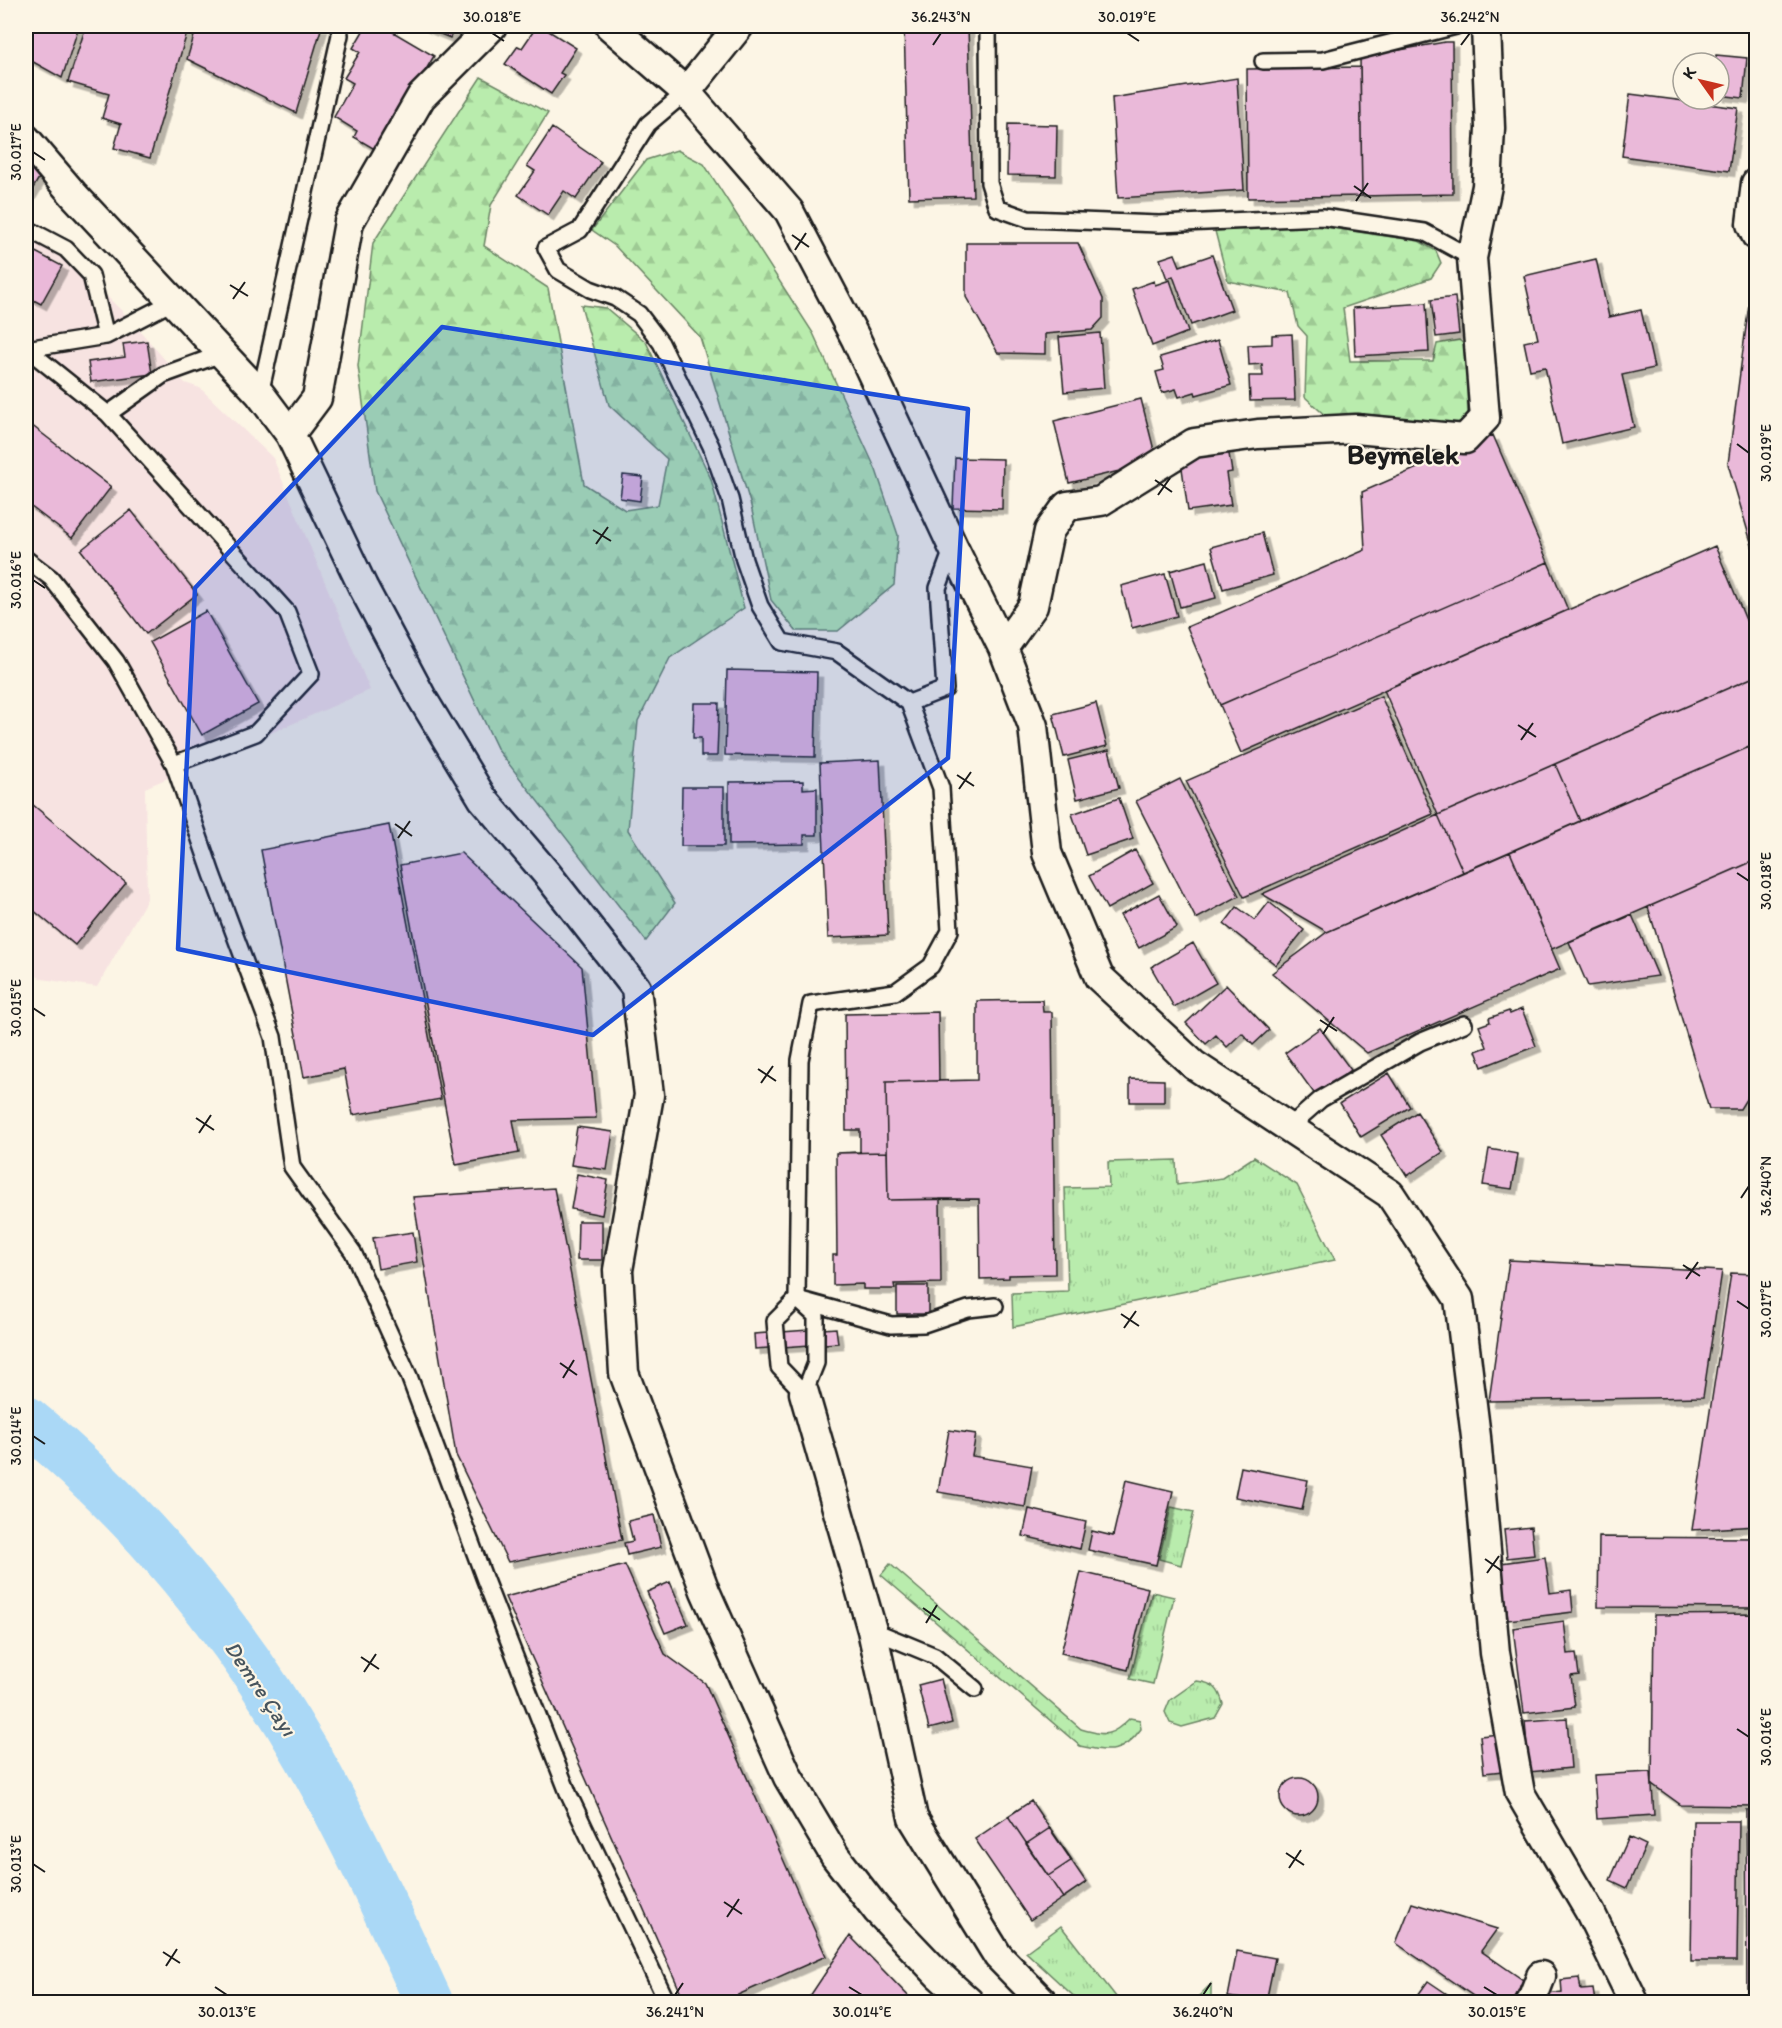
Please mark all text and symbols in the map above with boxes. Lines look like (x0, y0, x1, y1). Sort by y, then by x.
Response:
text: 30.018°E (463, 8, 521, 26)
text: 36.243°N (911, 8, 971, 26)
text: 30.019°E (1098, 8, 1156, 26)
text: 36.242°N (1440, 8, 1500, 26)
north arrow (1671, 51, 1731, 111)
text: K (1678, 63, 1700, 82)
text: 30.017°E (7, 123, 25, 181)
text: 30.019°E (1757, 424, 1775, 482)
district label: Beymelek (1347, 438, 1460, 471)
text: 30.016°E (7, 551, 25, 609)
text: 30.018°E (1757, 852, 1775, 910)
text: 30.015°E (7, 979, 25, 1037)
text: 36.240°N (1757, 1156, 1775, 1216)
text: 30.017°E (1757, 1280, 1775, 1338)
text: 30.014°E (7, 1406, 25, 1466)
water label: Demre Çayı (219, 1636, 303, 1742)
text: 30.016°E (1757, 1708, 1775, 1766)
text: 30.013°E (7, 1835, 25, 1893)
text: 30.013°E (198, 2003, 256, 2021)
text: 36.241°N (646, 2003, 704, 2021)
text: 30.014°E (832, 2003, 892, 2021)
text: 36.240°N (1173, 2003, 1233, 2021)
text: 30.015°E (1468, 2003, 1526, 2021)

